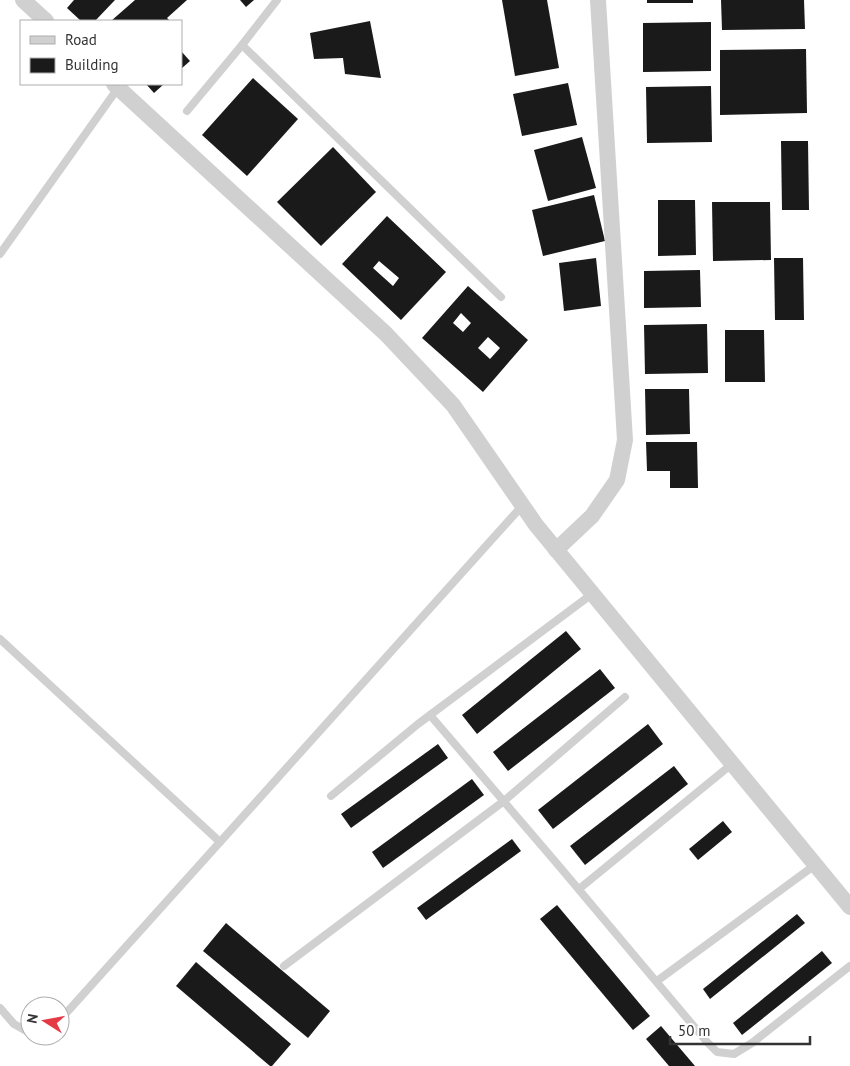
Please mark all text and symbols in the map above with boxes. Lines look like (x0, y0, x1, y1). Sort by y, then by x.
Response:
legend (20, 20, 182, 85)
text: Road (65, 30, 97, 49)
text: Building (65, 55, 119, 74)
north arrow (20, 996, 70, 1046)
text: N (23, 1012, 42, 1025)
scale bar (670, 1014, 810, 1046)
text: 50 m (678, 1021, 711, 1040)

